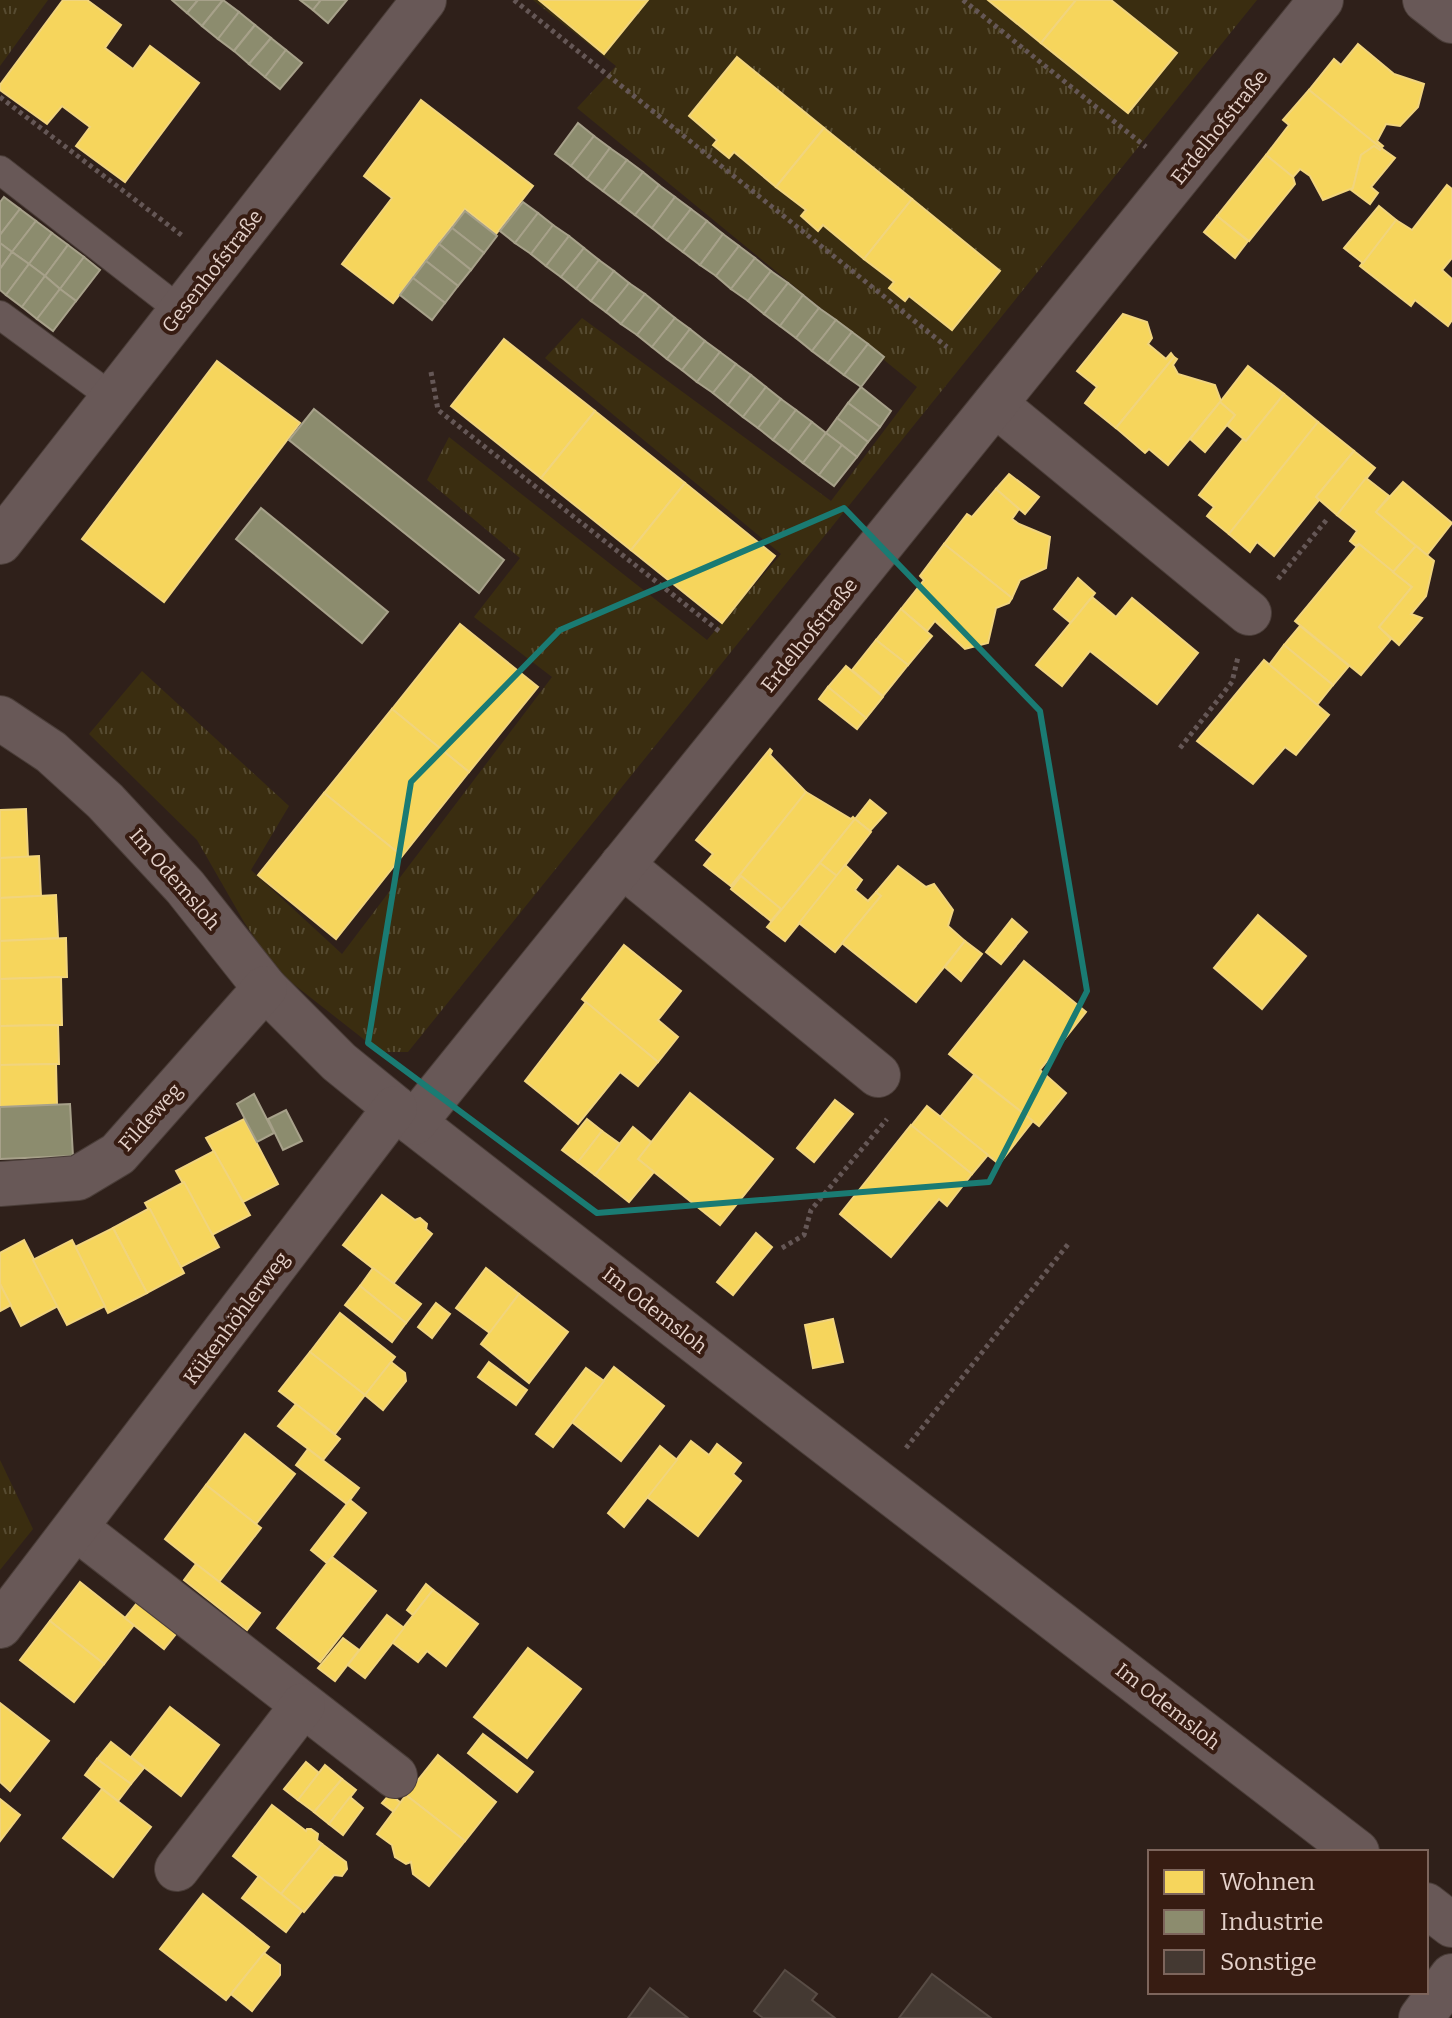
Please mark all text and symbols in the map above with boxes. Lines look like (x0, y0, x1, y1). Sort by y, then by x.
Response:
street label: Erdelhofstraße (1166, 65, 1272, 189)
street label: Gesenhofstraße (157, 205, 267, 337)
street label: Erdelhofstraße (756, 573, 862, 697)
street label: Im Odemsloh (125, 824, 226, 935)
street label: Fildeweg (113, 1078, 187, 1156)
street label: Kükenhöhlerweg (178, 1247, 294, 1389)
street label: Im Odemsloh (598, 1262, 712, 1359)
street label: Im Odemsloh (1111, 1658, 1225, 1755)
legend (1148, 1850, 1428, 1994)
text: Wohnen (1220, 1868, 1315, 1896)
text: Industrie (1220, 1908, 1323, 1936)
text: Sonstige (1220, 1948, 1317, 1976)

